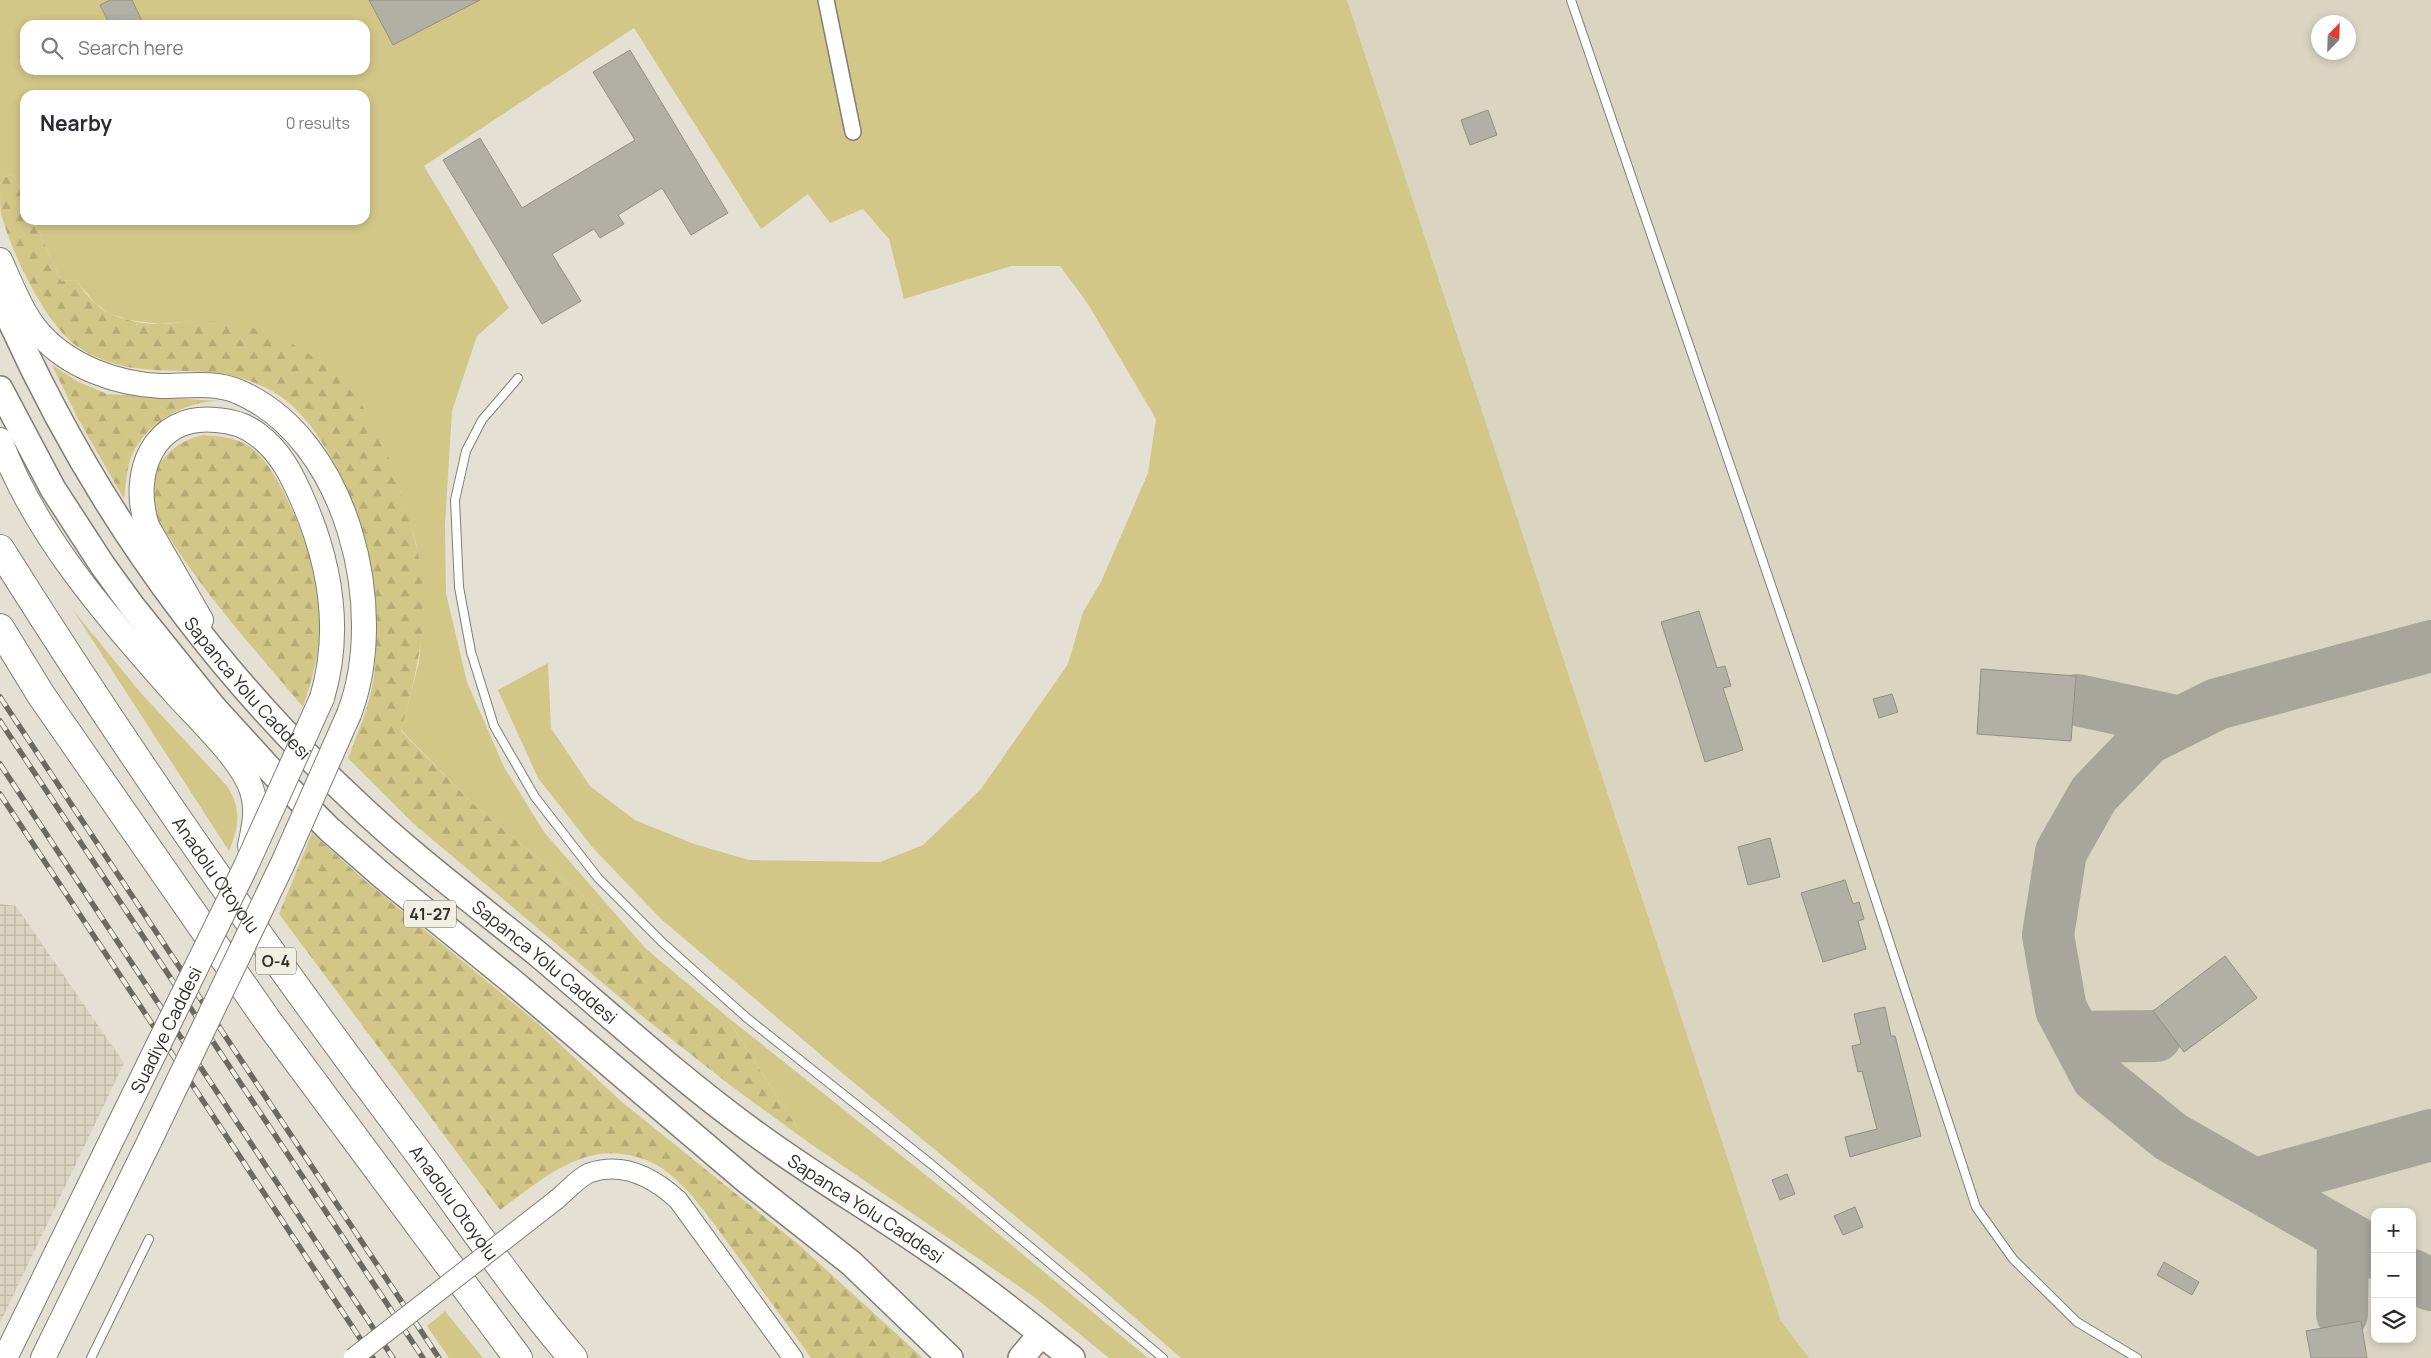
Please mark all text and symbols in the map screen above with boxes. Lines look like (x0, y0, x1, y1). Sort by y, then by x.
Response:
north arrow (2311, 15, 2356, 60)
search box (20, 20, 370, 75)
icon: search (38, 34, 66, 62)
text: Search here (78, 35, 184, 61)
text: Nearby (40, 109, 112, 137)
text: 0 results (286, 112, 350, 134)
street label: Sapanca Yolu Caddesi (179, 612, 317, 765)
street label: Anadolu Otoyolu (167, 812, 265, 938)
street label: Sapanca Yolu Caddesi (467, 894, 623, 1029)
road number: 41-27 (404, 901, 456, 928)
road number: O-4 (256, 948, 296, 974)
street label: Suadiye Caddesi (124, 962, 207, 1097)
street label: Anadolu Otoyolu (404, 1140, 504, 1265)
street label: Sapanca Yolu Caddesi (783, 1148, 949, 1268)
map controls (2371, 1208, 2416, 1343)
button: + (2371, 1208, 2416, 1253)
button: − (2371, 1253, 2416, 1298)
button: layers (2371, 1298, 2416, 1343)

